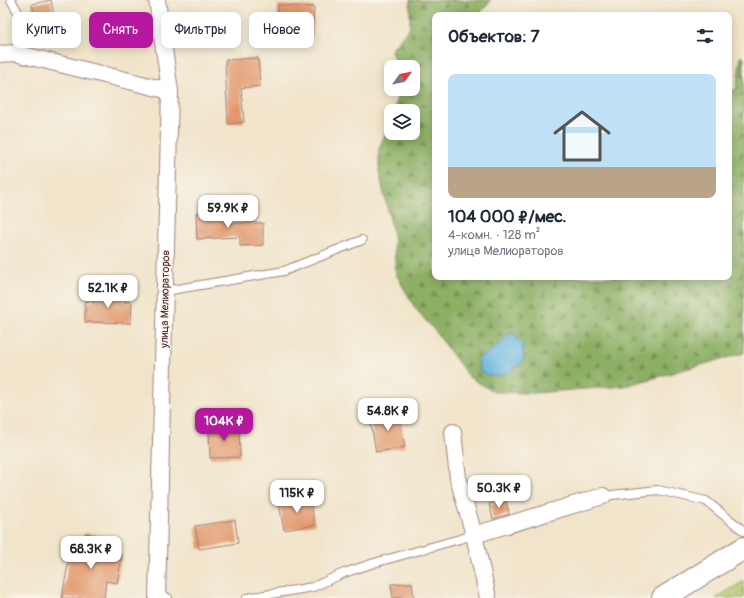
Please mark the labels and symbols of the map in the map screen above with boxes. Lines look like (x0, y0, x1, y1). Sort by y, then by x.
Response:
north arrow (384, 60, 420, 96)
pin: 59.9K ₽ (191, 195, 265, 229)
street label: улица Мелиораторов (158, 250, 172, 349)
pin: 52.1K ₽ (71, 275, 145, 309)
pin: 54.8K ₽ (351, 398, 425, 432)
pin: 104K ₽ (191, 408, 257, 442)
pin: 50.3K ₽ (462, 475, 536, 509)
pin: 115K ₽ (264, 480, 330, 514)
pin: 68.3K ₽ (54, 536, 128, 570)

